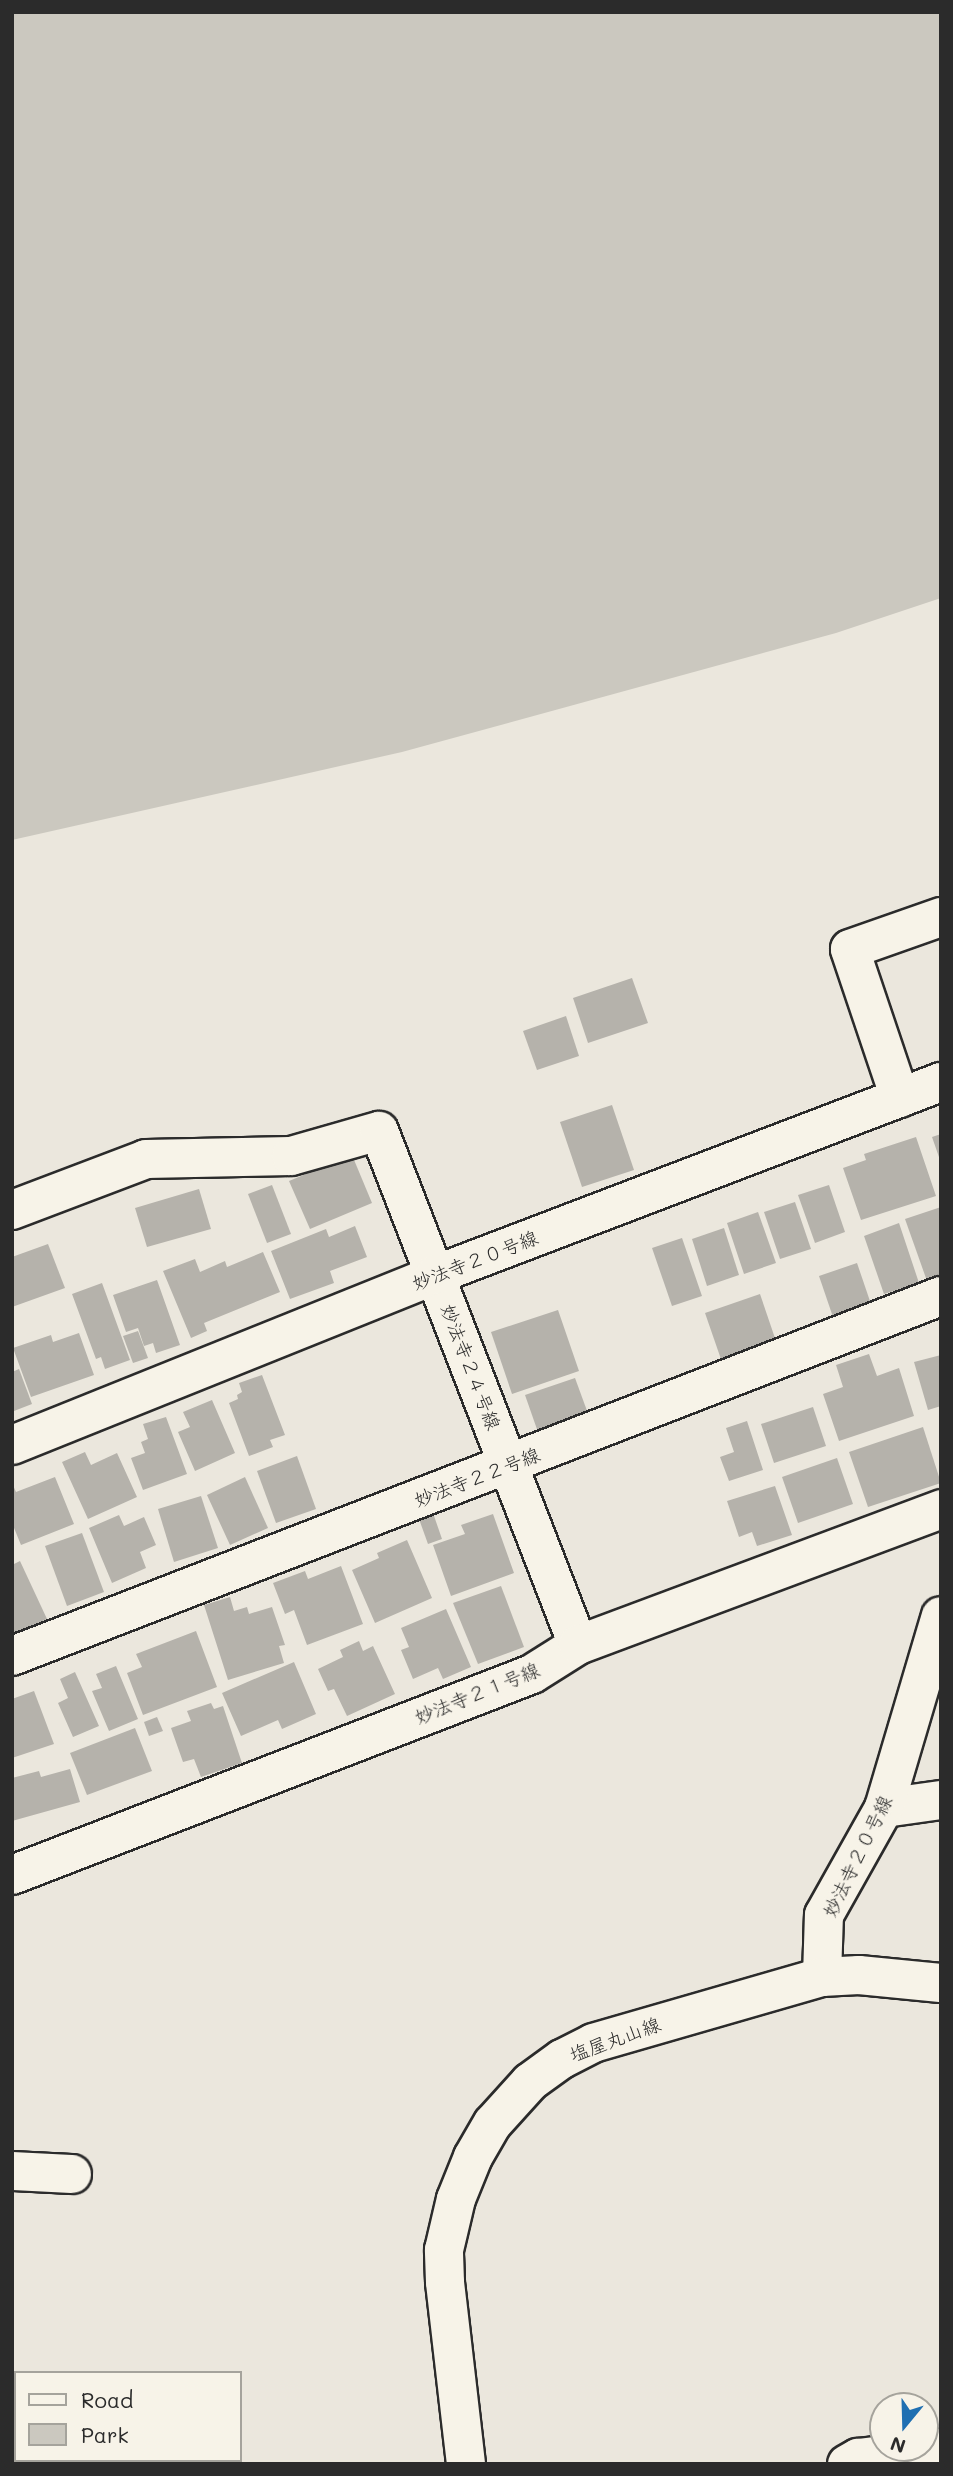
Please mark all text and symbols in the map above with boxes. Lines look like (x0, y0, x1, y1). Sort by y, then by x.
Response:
street label: 妙法寺２０号線 (409, 1226, 541, 1294)
street label: 妙法寺２４号線 (437, 1301, 505, 1433)
street label: 妙法寺２２号線 (411, 1443, 543, 1511)
street label: 妙法寺２１号線 (411, 1658, 543, 1728)
street label: 妙法寺２０号線 (818, 1791, 896, 1921)
street label: 塩屋丸山線 (566, 2012, 664, 2066)
legend (14, 2371, 242, 2462)
text: Road (81, 2386, 133, 2413)
north arrow (869, 2392, 939, 2462)
text: Park (81, 2421, 129, 2448)
text: N (887, 2431, 909, 2460)

